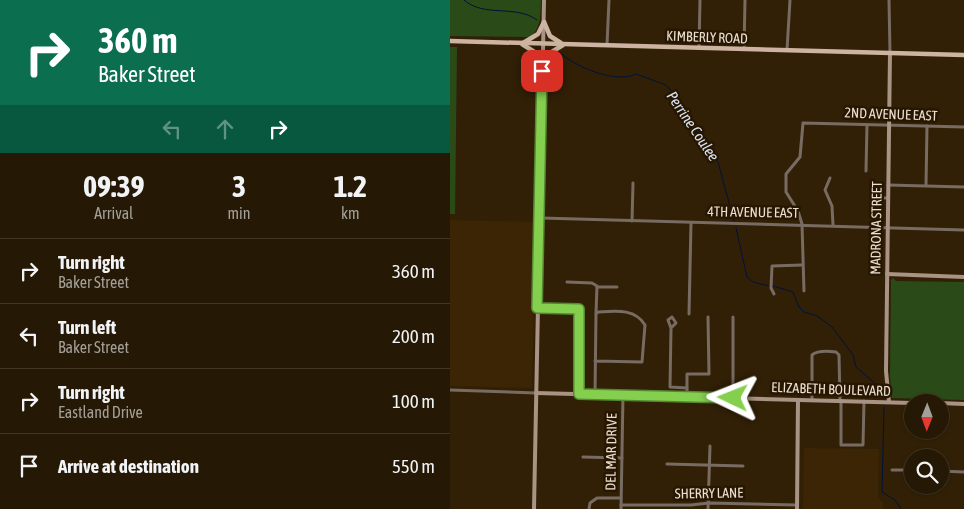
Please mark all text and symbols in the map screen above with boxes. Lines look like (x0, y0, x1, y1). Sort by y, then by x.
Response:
icon: right (15, 20, 80, 85)
text: 360 m (98, 20, 177, 60)
street label: KIMBERLY ROAD (666, 28, 748, 46)
pin (521, 50, 563, 92)
icon: arrive (528, 57, 556, 85)
text: Baker Street (98, 61, 196, 87)
water label: Perrine Coulee (663, 88, 723, 164)
street label: 2ND AVENUE EAST (844, 104, 938, 124)
icon: left (158, 115, 186, 143)
icon: ahead (211, 115, 239, 143)
icon: right (264, 115, 292, 143)
text: 09:39 (83, 169, 145, 203)
text: 3 (232, 169, 246, 203)
text: 1.2 (333, 169, 367, 203)
street label: MADRONA STREET (867, 181, 885, 275)
street label: 4TH AVENUE EAST (707, 203, 799, 221)
text: Arrival (94, 204, 133, 222)
text: min (228, 204, 251, 222)
text: km (341, 204, 360, 222)
text: Turn right (58, 251, 125, 273)
icon: right (15, 257, 43, 285)
text: 360 m (392, 260, 435, 282)
text: Baker Street (58, 273, 129, 291)
text: Turn left (58, 316, 116, 338)
icon: left (15, 322, 43, 350)
text: 200 m (392, 325, 435, 347)
text: Baker Street (58, 338, 129, 356)
position arrow (706, 371, 758, 423)
street label: ELIZABETH BOULEVARD (771, 379, 891, 399)
text: Turn right (58, 381, 125, 403)
icon: right (15, 387, 43, 415)
text: 100 m (392, 390, 435, 412)
north arrow (904, 394, 949, 439)
map controls (904, 394, 949, 494)
text: Eastland Drive (58, 403, 143, 421)
street label: DEL MAR DRIVE (602, 413, 620, 491)
button: search (904, 449, 949, 494)
icon: arrive (15, 452, 43, 480)
text: Arrive at destination (58, 455, 199, 477)
text: 550 m (392, 455, 435, 477)
street label: SHERRY LANE (675, 484, 743, 502)

